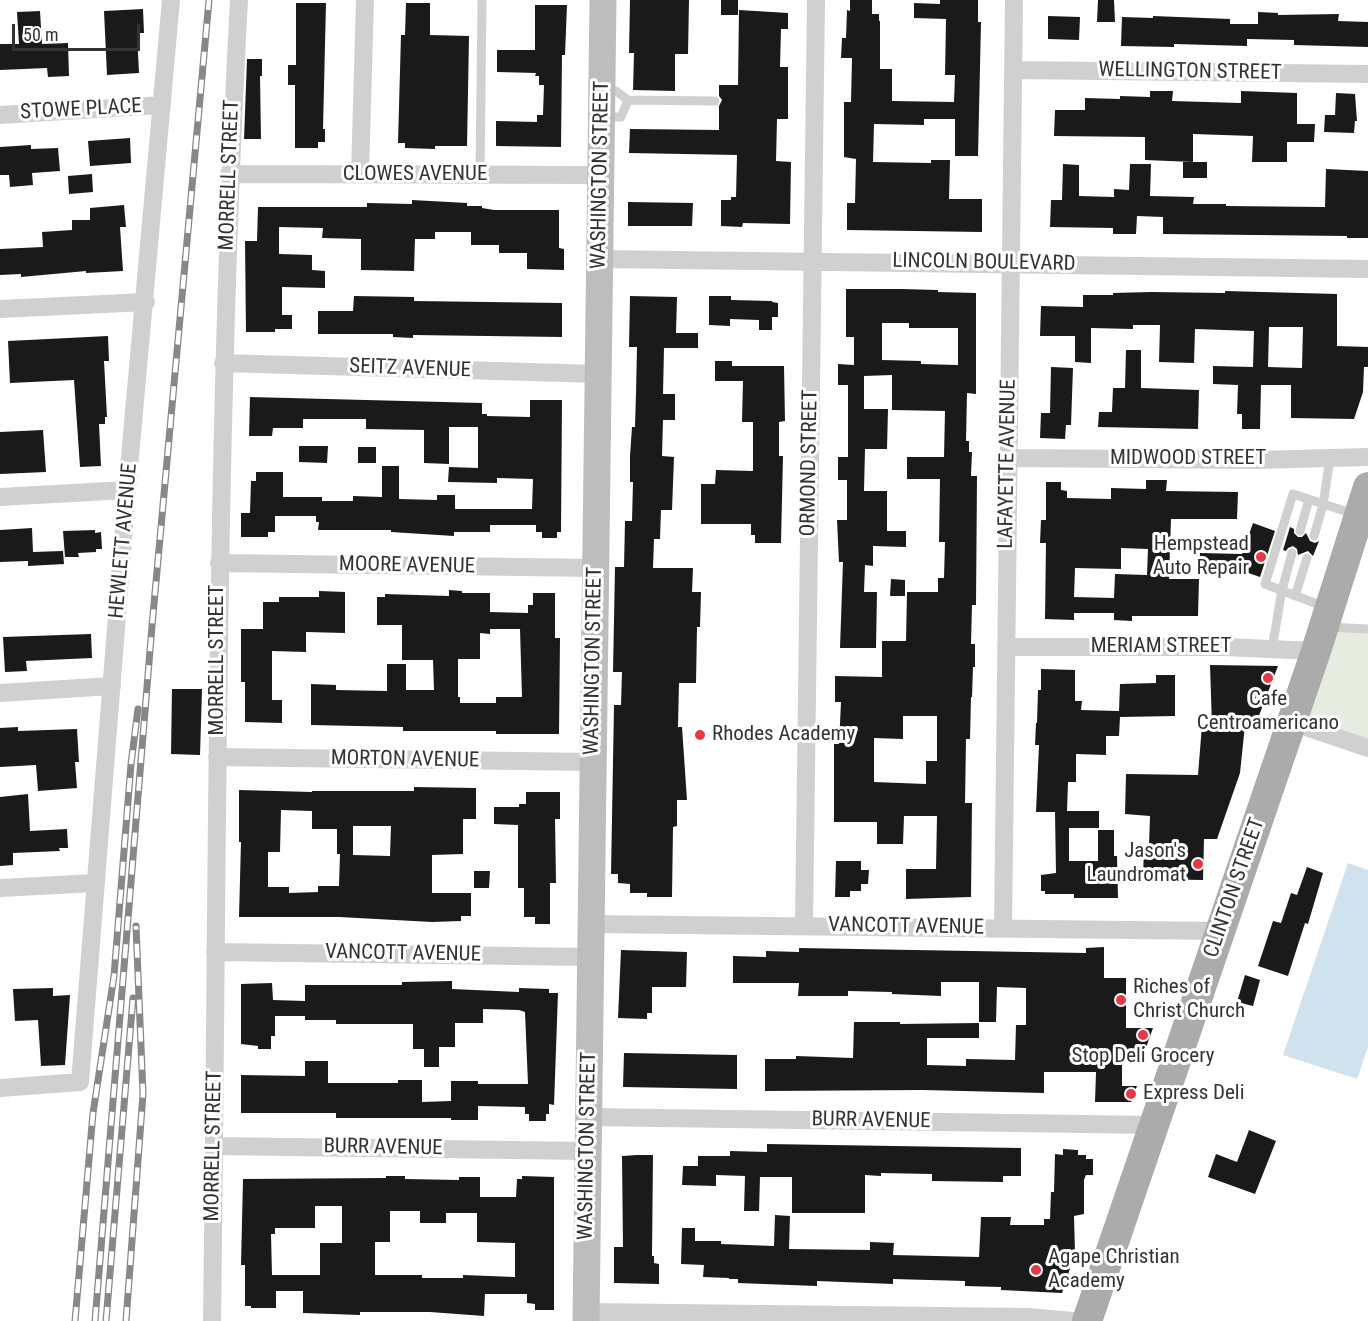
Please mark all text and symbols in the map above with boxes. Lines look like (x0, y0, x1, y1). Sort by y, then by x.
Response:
scale bar (15, 12, 142, 50)
text: 50 m (23, 24, 58, 45)
street label: WELLINGTON STREET (1098, 58, 1282, 86)
street label: WASHINGTON STREET (587, 81, 615, 269)
street label: STOWE PLACE (20, 94, 142, 126)
street label: MORRELL STREET (215, 99, 245, 251)
street label: CLOWES AVENUE (343, 162, 487, 188)
street label: LINCOLN BOULEVARD (892, 249, 1076, 277)
street label: SEITZ AVENUE (349, 354, 471, 384)
street label: LAFAYETTE AVENUE (994, 379, 1022, 549)
street label: ORMOND STREET (796, 389, 824, 537)
street label: MIDWOOD STREET (1110, 446, 1266, 472)
street label: HEWLETT AVENUE (105, 462, 143, 620)
place label: Hempstead Auto Repair (1153, 532, 1249, 582)
marker: Hempstead Auto Repair (1254, 550, 1268, 564)
street label: MOORE AVENUE (339, 552, 475, 580)
street label: WASHINGTON STREET (580, 567, 608, 755)
street label: MORRELL STREET (205, 585, 231, 735)
street label: MERIAM STREET (1091, 634, 1231, 660)
marker: Cafe Centroamericano (1261, 671, 1275, 685)
place label: Cafe Centroamericano (1197, 687, 1339, 737)
place label: Rhodes Academy (712, 722, 855, 748)
marker: Rhodes Academy (693, 728, 707, 742)
street label: MORTON AVENUE (331, 746, 479, 774)
street label: CLINTON STREET (1199, 815, 1271, 961)
place label: Jason's Laundromat (1086, 839, 1186, 889)
marker: Jason's Laundromat (1191, 857, 1205, 871)
street label: VANCOTT AVENUE (828, 913, 984, 941)
street label: VANCOTT AVENUE (325, 940, 481, 968)
place label: Riches of Christ Church (1133, 975, 1245, 1025)
marker: Riches of Christ Church (1114, 993, 1128, 1007)
marker: Stop Deli Grocery (1136, 1028, 1150, 1042)
place label: Stop Deli Grocery (1072, 1044, 1214, 1070)
street label: WASHINGTON STREET (574, 1052, 602, 1240)
street label: MORRELL STREET (200, 1070, 228, 1222)
place label: Express Deli (1143, 1081, 1245, 1107)
marker: Express Deli (1124, 1087, 1138, 1101)
street label: BURR AVENUE (811, 1107, 931, 1135)
street label: BURR AVENUE (323, 1134, 443, 1162)
place label: Agape Christian Academy (1048, 1245, 1180, 1295)
marker: Agape Christian Academy (1029, 1263, 1043, 1277)

